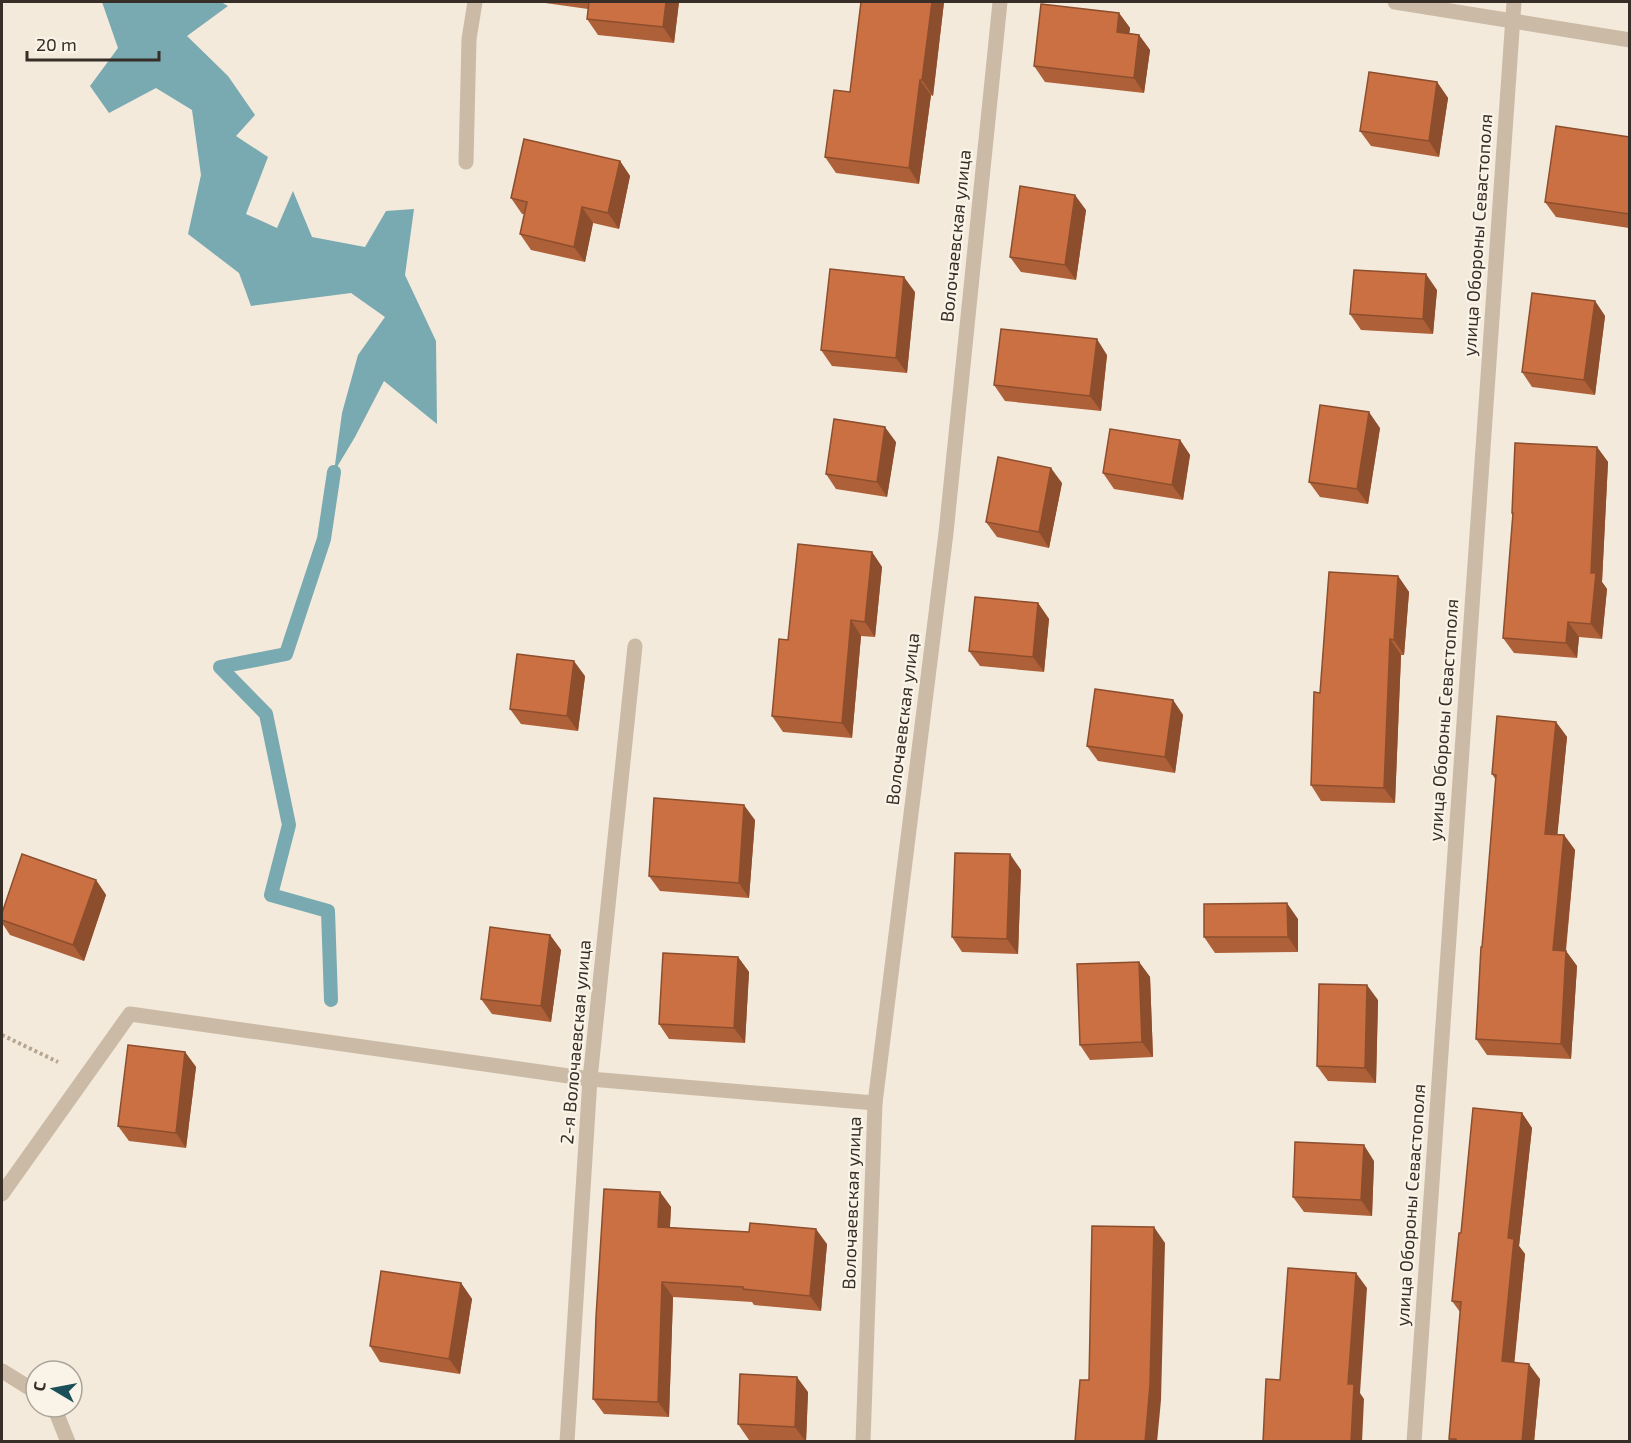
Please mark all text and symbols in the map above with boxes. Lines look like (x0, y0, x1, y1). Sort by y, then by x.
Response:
scale bar (27, 24, 159, 62)
text: 20 m (36, 33, 77, 55)
street label: улица Обороны Севастополя (1458, 113, 1496, 357)
street label: Волочаевская улица (935, 149, 975, 323)
street label: улица Обороны Севастополя (1424, 598, 1462, 842)
street label: Волочаевская улица (881, 631, 923, 806)
street label: 2-я Волочаевская улица (555, 939, 595, 1145)
street label: улица Обороны Севастополя (1391, 1083, 1429, 1327)
street label: Волочаевская улица (837, 1116, 865, 1290)
north arrow (24, 1359, 84, 1419)
text: С (29, 1380, 49, 1393)

